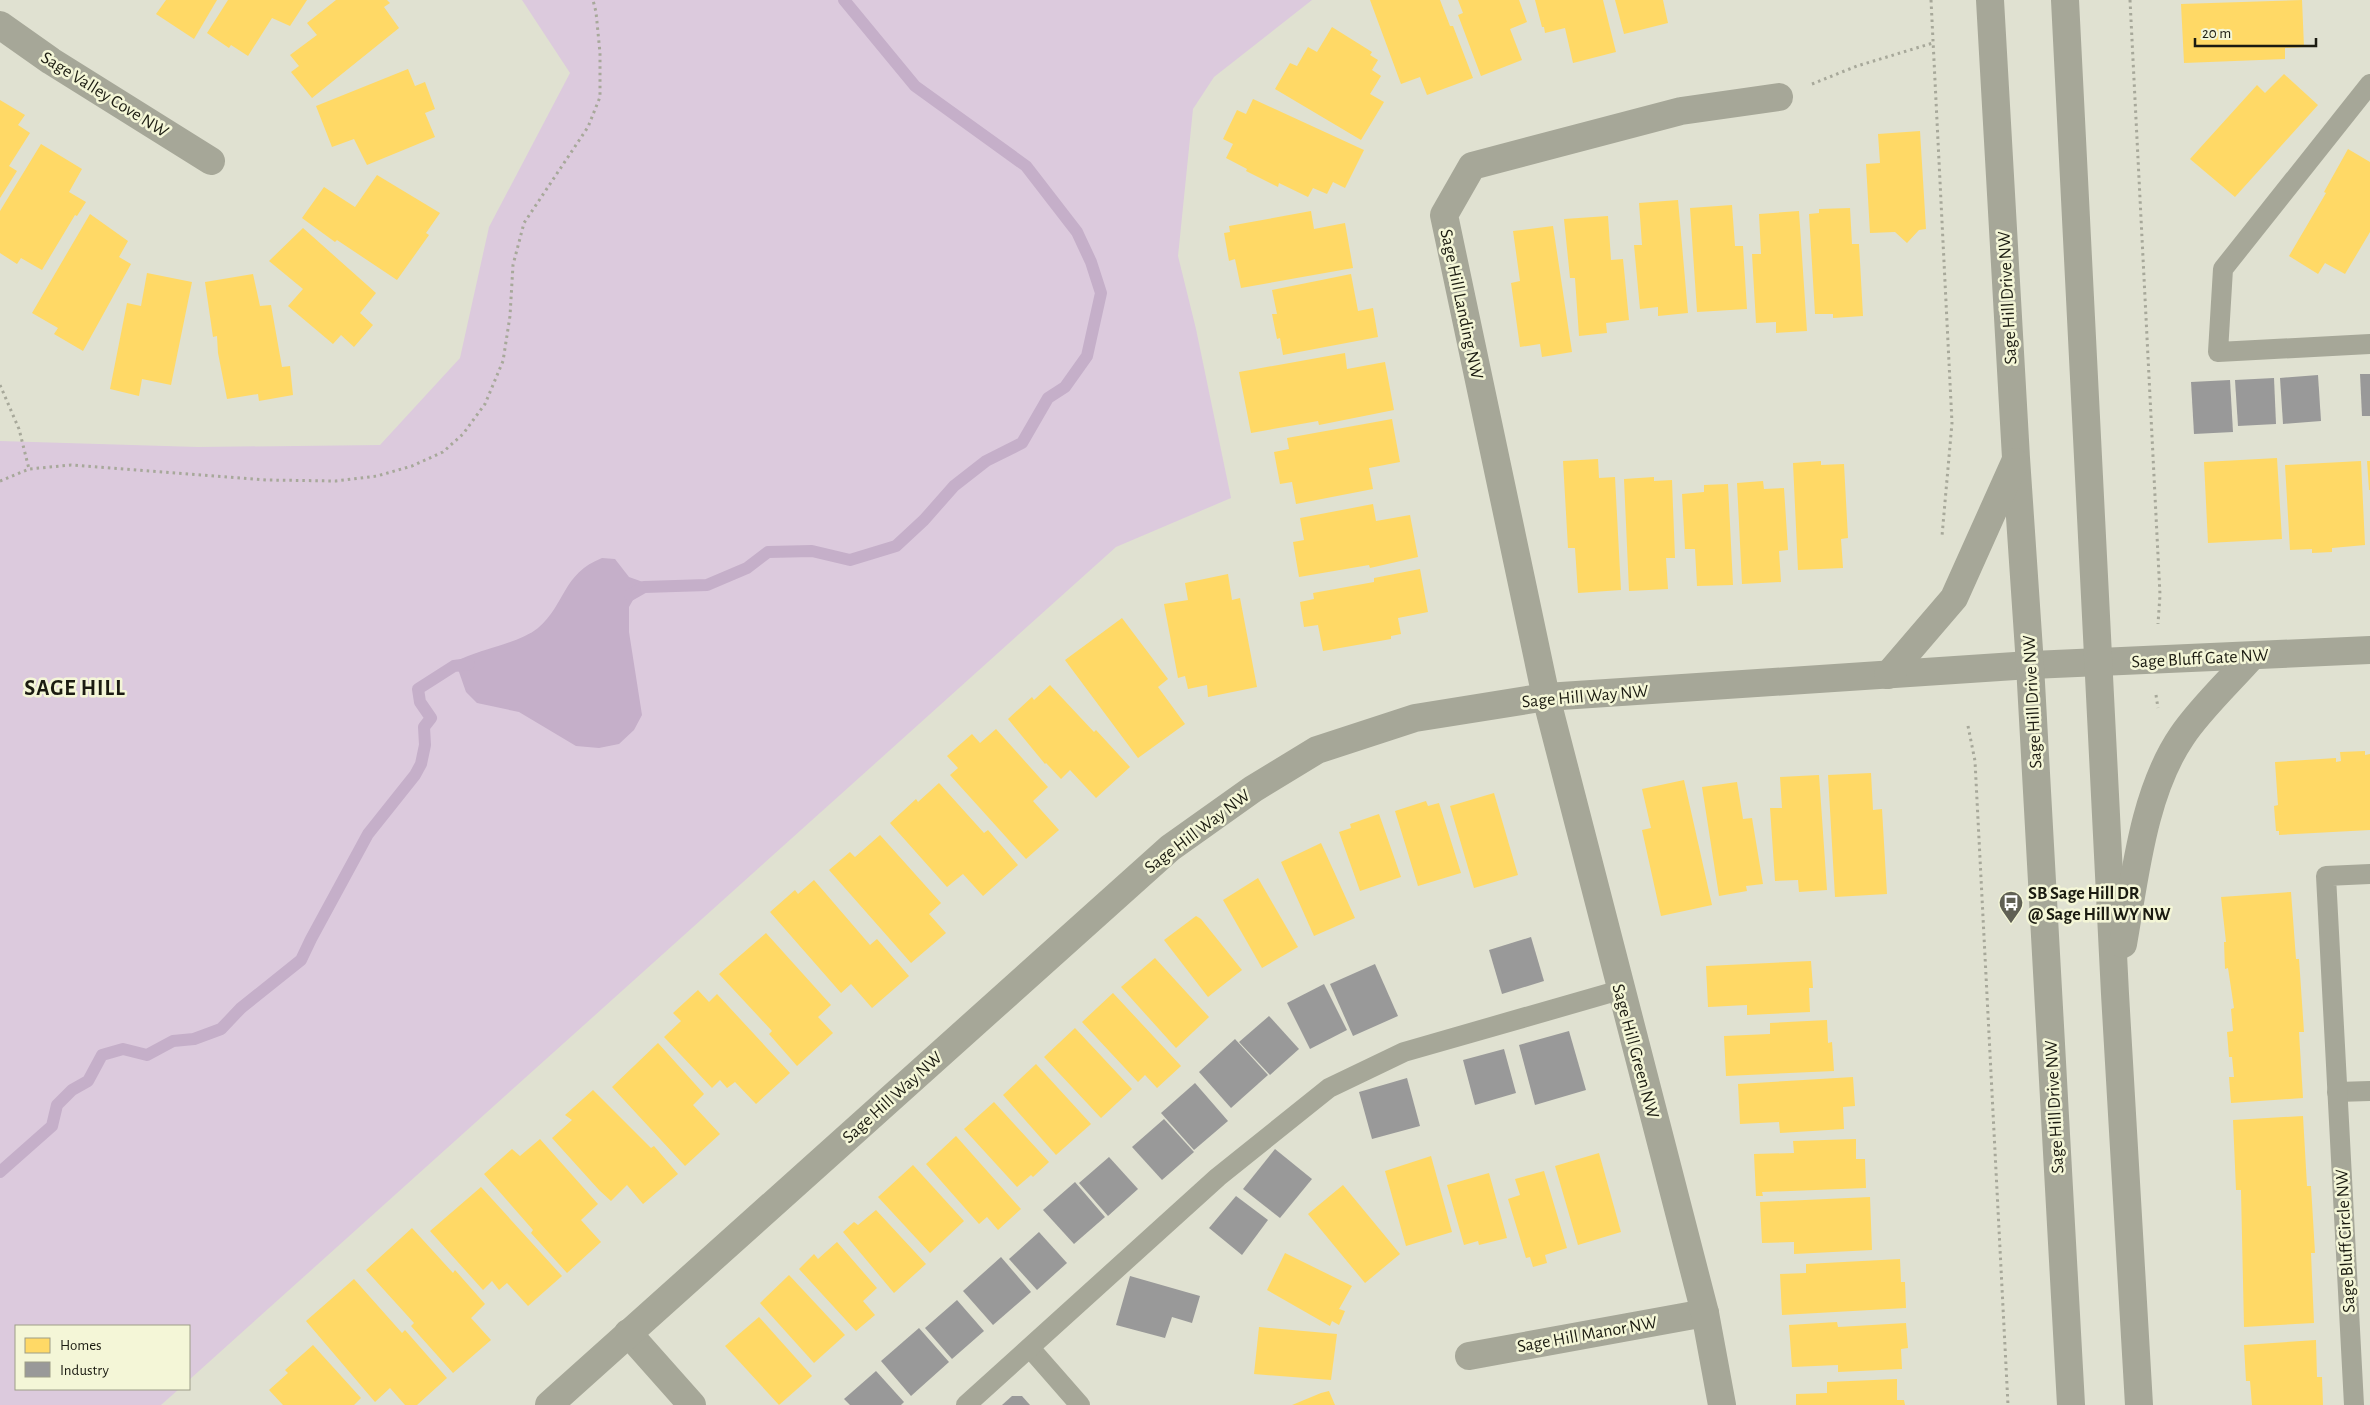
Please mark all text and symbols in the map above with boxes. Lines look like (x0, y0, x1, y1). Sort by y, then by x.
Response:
scale bar (2195, 15, 2316, 47)
text: 20 m (2202, 26, 2231, 41)
street label: Sage Valley Cove NW (38, 49, 171, 141)
street label: Sage Hill Landing NW (1436, 228, 1486, 381)
street label: Sage Hill Drive NW (1996, 231, 2020, 365)
street label: Sage Hill Drive NW (2021, 635, 2045, 769)
street label: Sage Bluff Gate NW (2131, 646, 2269, 672)
district label: SAGE HILL (24, 677, 126, 699)
street label: Sage Hill Way NW (1521, 682, 1649, 711)
street label: Sage Hill Way NW (1142, 786, 1254, 877)
place label: SB Sage Hill DR @ Sage Hill WY NW (2028, 885, 2171, 924)
bus stop icon: SB Sage Hill DR @ Sage Hill WY NW (1998, 890, 2024, 924)
street label: Sage Hill Green NW (1608, 982, 1662, 1120)
street label: Sage Hill Drive NW (2043, 1040, 2067, 1174)
street label: Sage Hill Way NW (839, 1049, 946, 1147)
street label: Sage Bluff Circle NW (2333, 1169, 2359, 1313)
street label: Sage Hill Manor NW (1516, 1314, 1659, 1356)
legend (15, 1325, 190, 1390)
text: Homes (60, 1338, 102, 1353)
text: Industry (60, 1363, 109, 1378)

